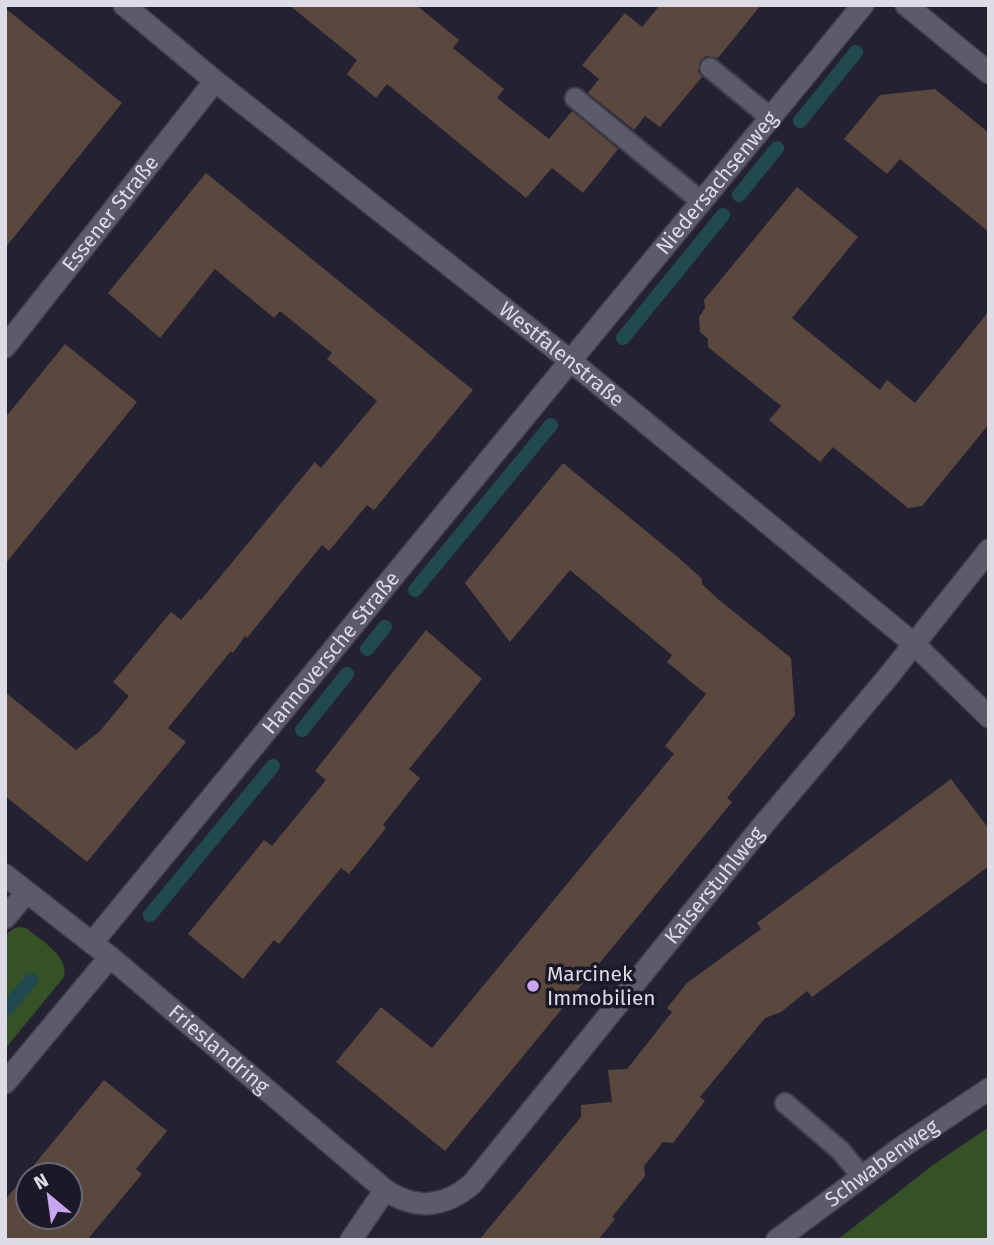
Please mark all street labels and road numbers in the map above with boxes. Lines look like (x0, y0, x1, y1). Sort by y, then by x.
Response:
street label: Niedersachsenweg (650, 106, 783, 260)
street label: Essener Straße (56, 150, 164, 277)
street label: Westfalenstraße (493, 296, 630, 413)
street label: Hannoversche Straße (256, 566, 405, 739)
street label: Kaiserstuhlweg (659, 821, 770, 950)
street label: Frieslandring (163, 999, 275, 1100)
street label: Schwabenweg (820, 1113, 943, 1213)

